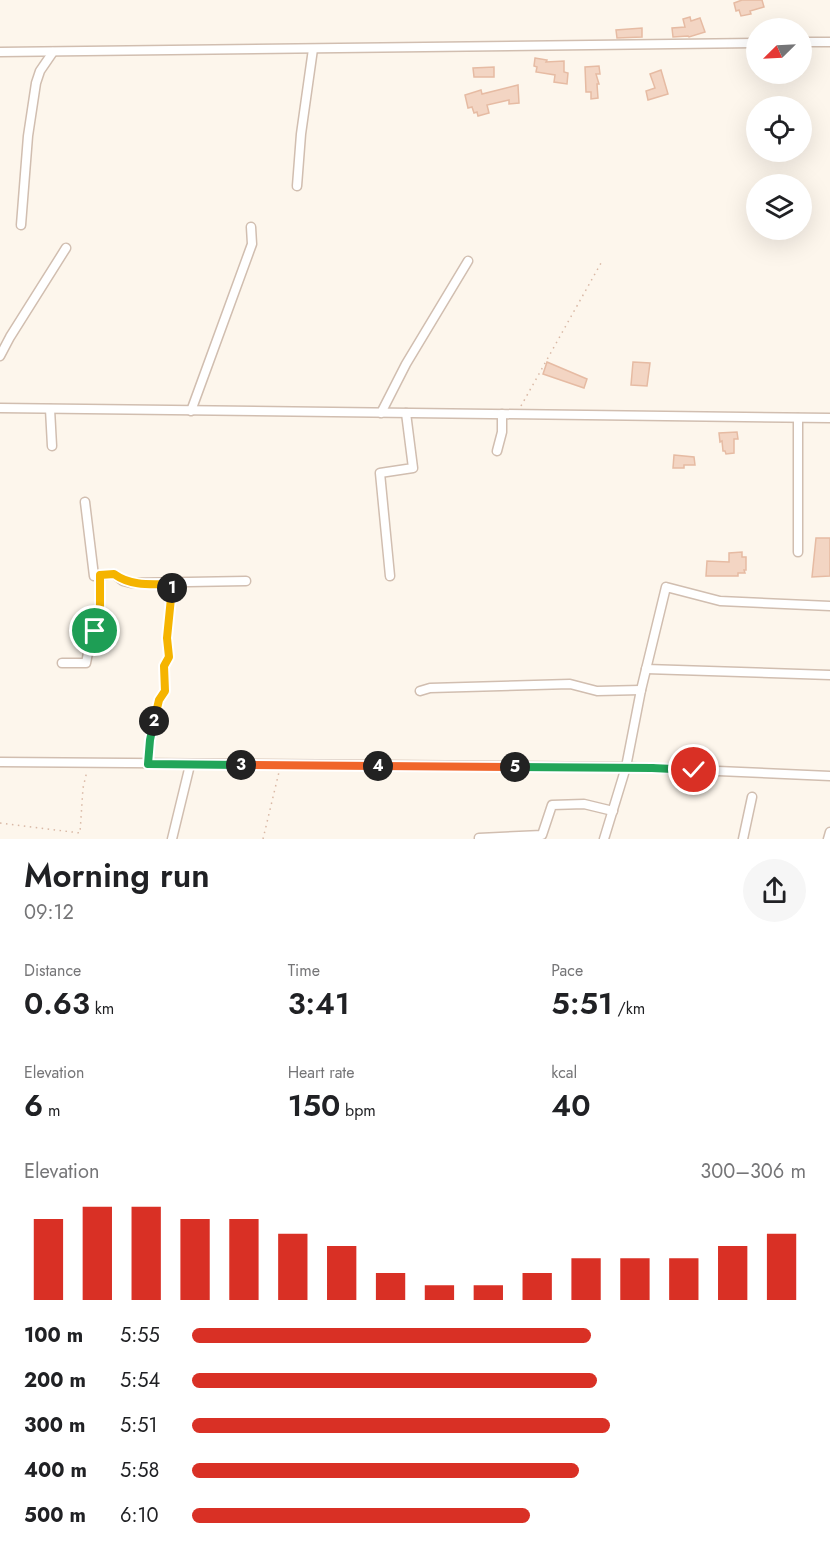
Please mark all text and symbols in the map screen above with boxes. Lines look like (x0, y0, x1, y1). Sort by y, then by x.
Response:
north arrow (746, 18, 812, 84)
map controls (746, 18, 812, 240)
button: locate (746, 96, 812, 162)
button: layers (746, 174, 812, 240)
pin: 1 (157, 573, 187, 603)
text: 1 (168, 576, 176, 599)
pin (69, 605, 120, 656)
icon: arrive (78, 614, 111, 647)
pin: 2 (139, 706, 169, 736)
text: 2 (149, 709, 159, 732)
pin (668, 744, 719, 795)
pin: 3 (226, 750, 256, 780)
pin: 4 (363, 751, 393, 781)
pin: 5 (500, 752, 530, 782)
text: 3 (236, 753, 246, 776)
icon: check (677, 753, 710, 786)
text: 4 (372, 754, 384, 777)
text: 5 (510, 755, 520, 778)
text: Morning run (24, 852, 210, 899)
button: share (743, 859, 806, 922)
text: 09:12 (24, 898, 74, 927)
text: Distance (24, 959, 81, 982)
text: Time (288, 959, 320, 982)
text: Pace (551, 959, 583, 982)
text: 0.63 (24, 982, 90, 1025)
text: 3:41 (288, 982, 350, 1025)
text: 5:51 (551, 982, 613, 1025)
text: km (90, 997, 114, 1020)
text: /km (613, 997, 645, 1020)
text: Elevation (24, 1061, 84, 1084)
text: Heart rate (288, 1061, 354, 1084)
text: kcal (551, 1061, 577, 1084)
text: 6 (24, 1084, 43, 1127)
text: 150 (288, 1084, 340, 1127)
text: 40 (551, 1084, 590, 1127)
text: m (43, 1099, 60, 1122)
text: bpm (340, 1099, 376, 1122)
text: Elevation (24, 1157, 99, 1186)
text: 300–306 m (700, 1157, 806, 1186)
text: 100 m (24, 1321, 83, 1350)
text: 5:55 (120, 1321, 160, 1350)
text: 200 m (24, 1366, 86, 1395)
text: 5:54 (120, 1366, 160, 1395)
text: 300 m (24, 1411, 85, 1440)
text: 5:51 (120, 1411, 158, 1440)
text: 400 m (24, 1456, 87, 1485)
text: 5:58 (120, 1456, 159, 1485)
text: 500 m (24, 1501, 86, 1530)
text: 6:10 (120, 1501, 159, 1530)

